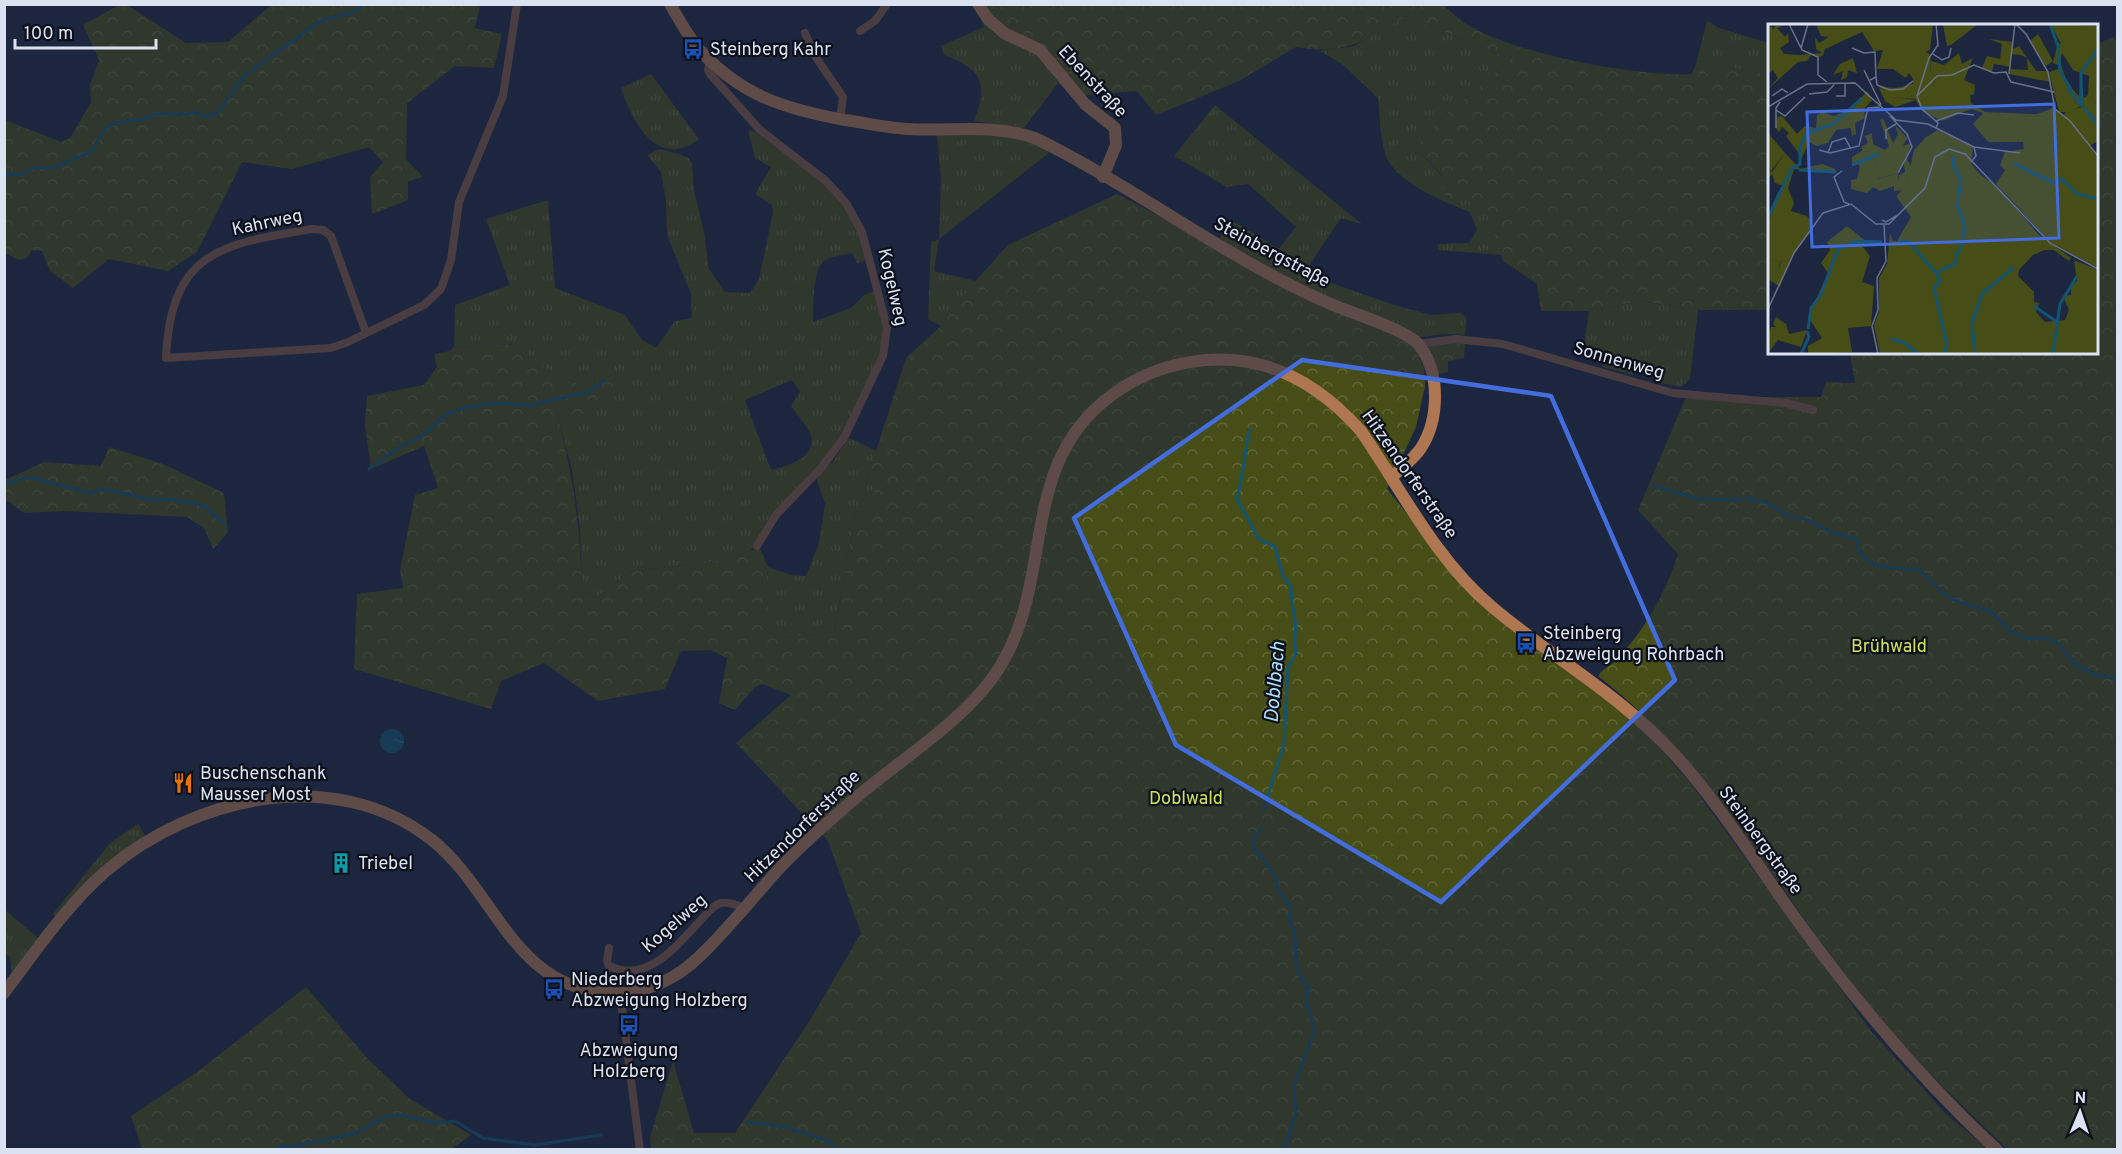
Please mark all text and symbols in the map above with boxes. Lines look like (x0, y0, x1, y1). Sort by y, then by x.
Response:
scale bar (15, 12, 156, 50)
text: 100 m (24, 23, 73, 46)
inset map (1768, 24, 2098, 354)
bus stop icon: Steinberg Kahr (681, 37, 705, 61)
place label: Steinberg Kahr (710, 39, 831, 62)
street label: Ebenstraße (1052, 41, 1131, 123)
street label: Kahrweg (230, 205, 305, 242)
street label: Steinbergstraße (1209, 213, 1333, 294)
street label: Kogelweg (871, 246, 912, 328)
street label: Sonnenweg (1570, 337, 1667, 385)
street label: Hitzendorferstraße (1356, 406, 1462, 544)
place label: Steinberg Abzweigung Rohrbach (1543, 623, 1724, 667)
bus stop icon: Steinberg Abzweigung Rohrbach (1514, 631, 1538, 655)
park label: Brühwald (1851, 636, 1927, 659)
water label: Doblbach (1259, 640, 1292, 724)
place label: Buschenschank Mausser Most (200, 763, 327, 807)
street label: Hitzendorferstraße (740, 766, 866, 888)
restaurant icon: Buschenschank Mausser Most (171, 771, 195, 795)
street label: Steinbergstraße (1713, 782, 1807, 900)
park label: Doblwald (1149, 788, 1223, 811)
building icon: Triebel (329, 851, 353, 875)
place label: Triebel (358, 853, 413, 876)
street label: Kogelweg (638, 890, 712, 959)
place label: Niederberg Abzweigung Holzberg (571, 969, 748, 1013)
bus stop icon: Niederberg Abzweigung Holzberg (542, 977, 566, 1001)
bus stop icon: Abzweigung Holzberg (617, 1013, 641, 1037)
place label: Abzweigung Holzberg (580, 1040, 678, 1084)
north arrow (2050, 1082, 2110, 1142)
text: N (2074, 1089, 2087, 1109)

